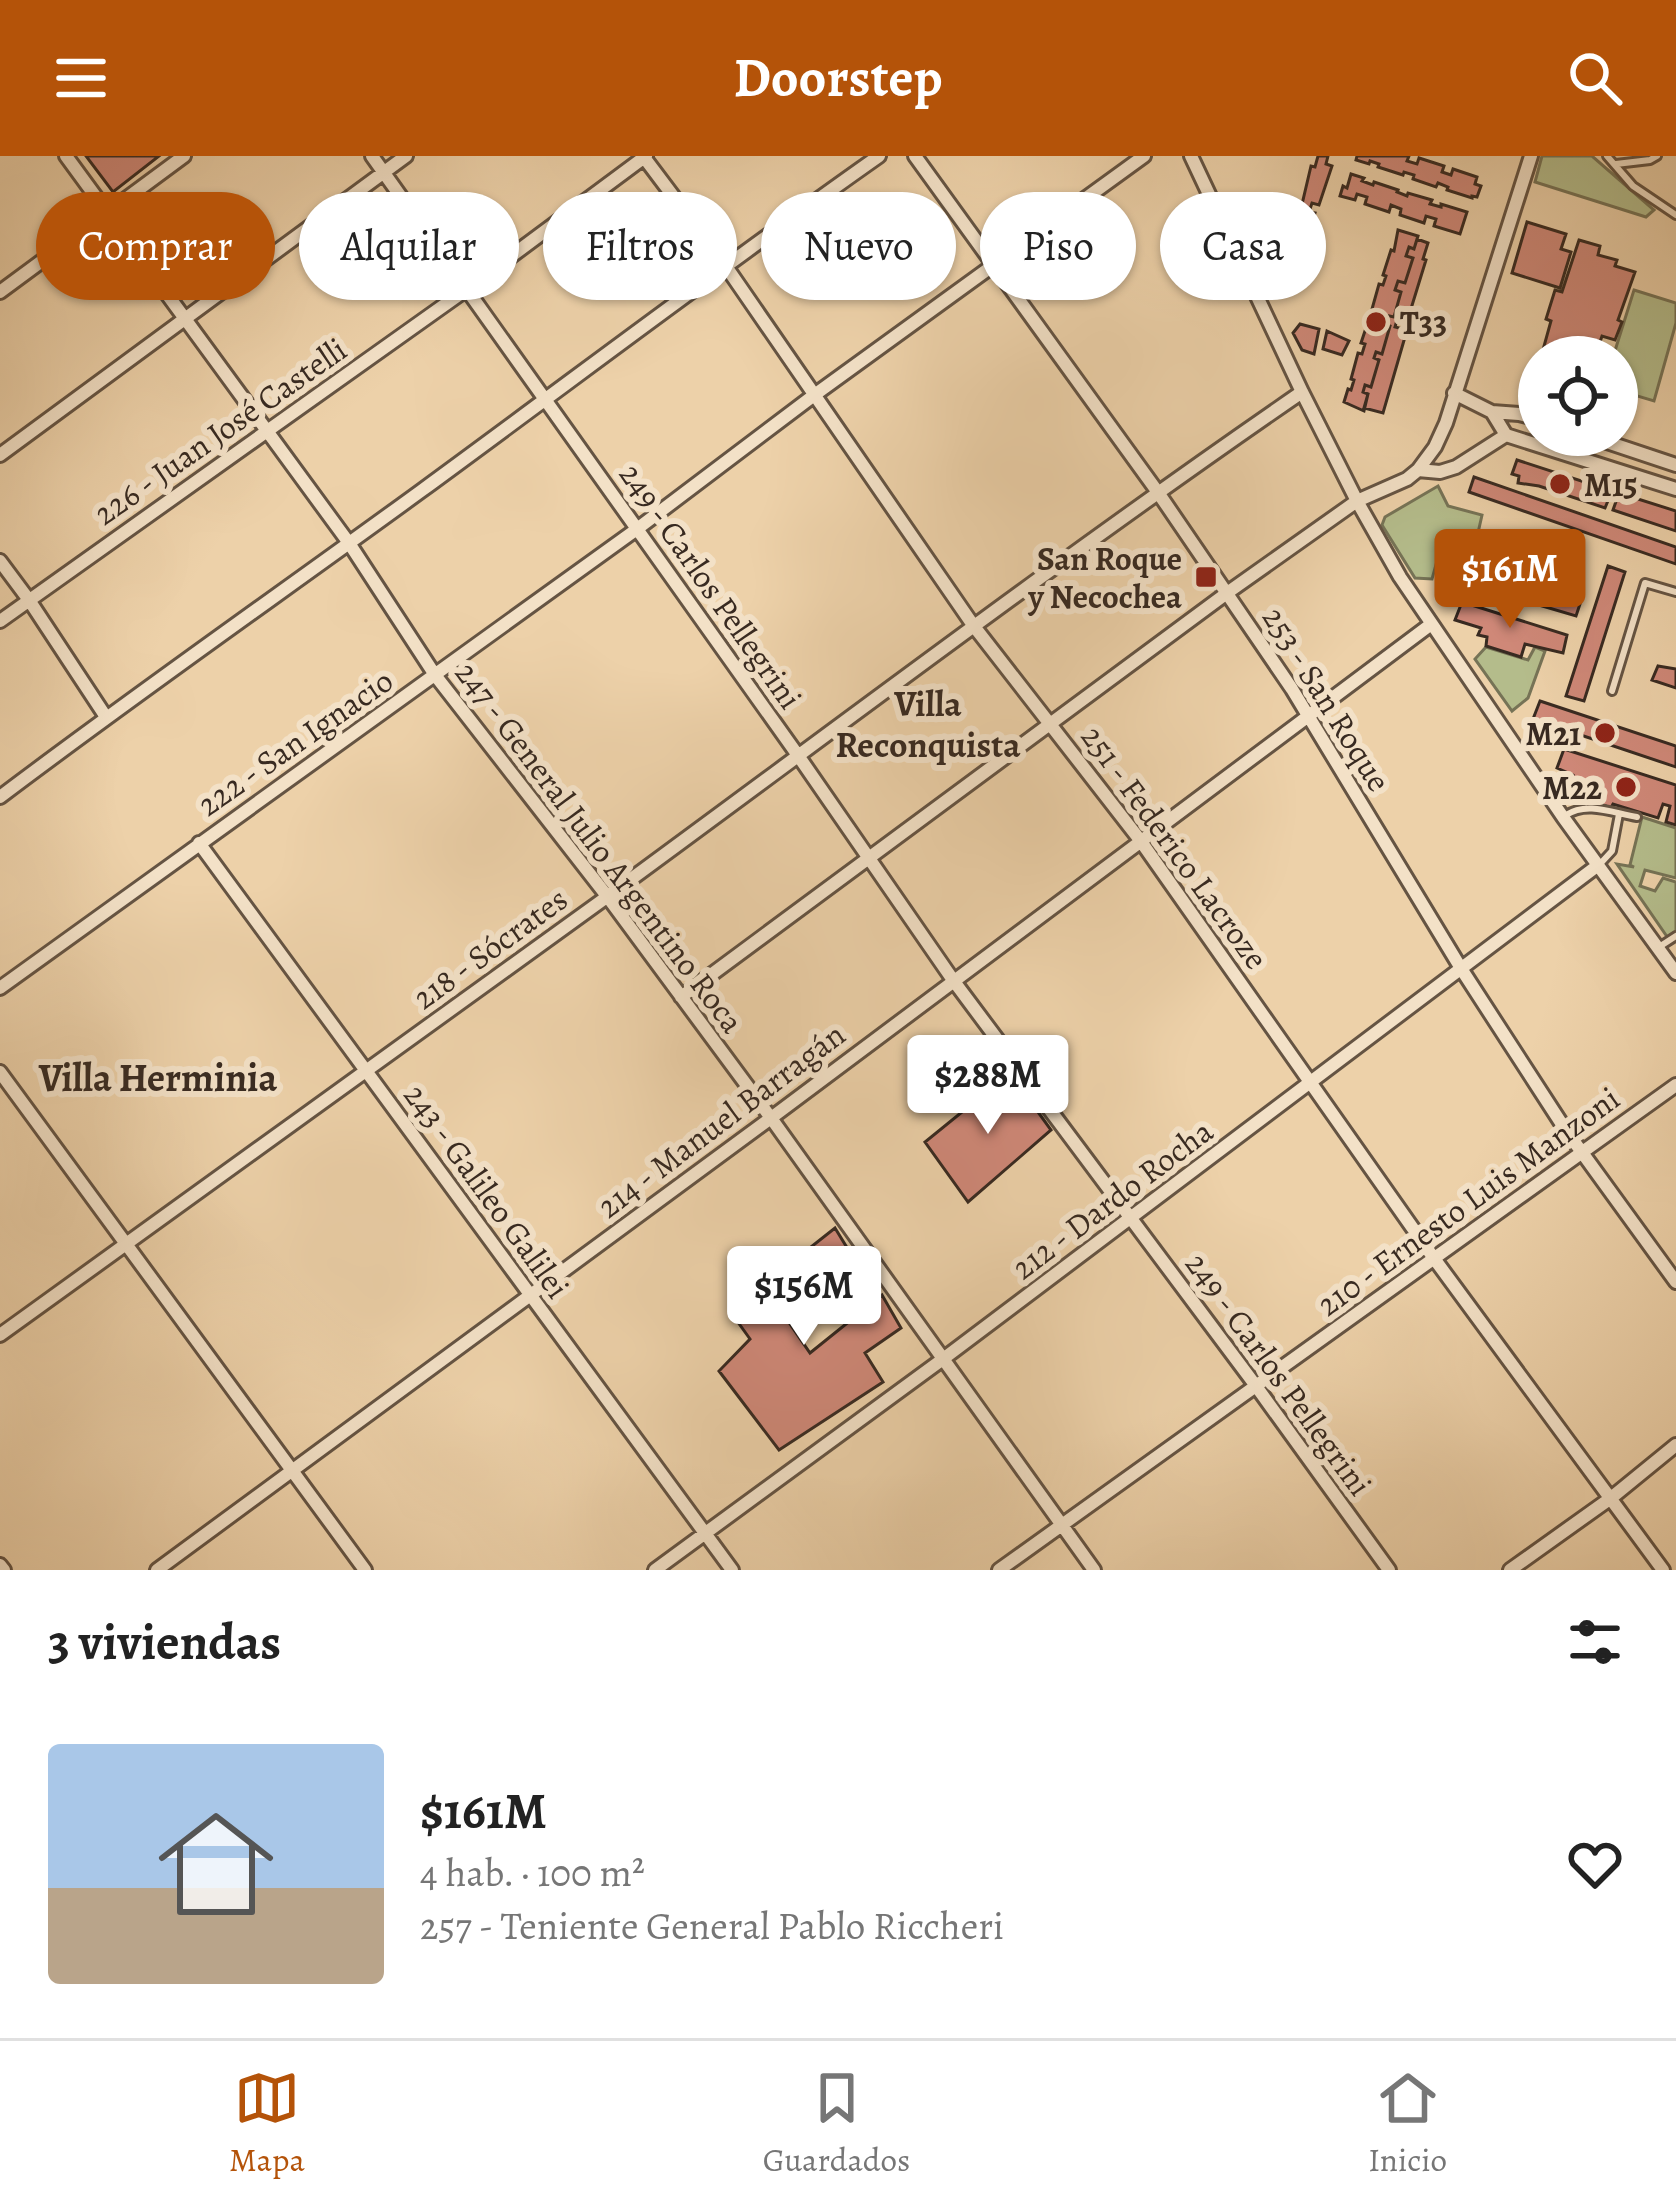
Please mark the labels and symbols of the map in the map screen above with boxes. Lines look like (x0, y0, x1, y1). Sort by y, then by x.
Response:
place label: T33 (1400, 300, 1447, 345)
marker: T33 (1363, 309, 1389, 335)
street label: 226 - Juan José Castelli (84, 327, 356, 535)
street label: 249 - Carlos Pellegrini (609, 454, 813, 718)
place label: M15 (1584, 462, 1638, 507)
marker: M15 (1547, 471, 1573, 497)
pin: $161M (1426, 529, 1594, 631)
place label: San Roque y Necochea (1027, 536, 1182, 619)
marker: San Roque y Necochea (1193, 564, 1219, 590)
street label: 253 - San Roque (1252, 598, 1402, 800)
street label: 247 - General Julio Argentino Roca (445, 652, 755, 1043)
street label: 222 - San Ignacio (188, 658, 402, 826)
district label: Villa Reconquista (835, 679, 1021, 769)
place label: M21 (1525, 711, 1581, 756)
street label: 251 - Federico Lacroze (1071, 716, 1279, 978)
marker: M21 (1592, 720, 1618, 746)
place label: M22 (1542, 765, 1602, 810)
marker: M22 (1613, 774, 1639, 800)
street label: 218 - Sócrates (404, 877, 576, 1019)
street label: 214 - Manuel Barragán (588, 1012, 854, 1228)
pin: $288M (904, 1035, 1072, 1137)
district label: Villa Herminia (38, 1051, 277, 1104)
street label: 243 - Galileo Galilei (394, 1074, 580, 1308)
street label: 210 - Ernesto Luis Manzoni (1308, 1076, 1628, 1326)
street label: 212 - Dardo Rocha (1002, 1108, 1222, 1290)
street label: 249 - Carlos Pellegrini (1175, 1243, 1383, 1505)
pin: $156M (720, 1246, 888, 1348)

